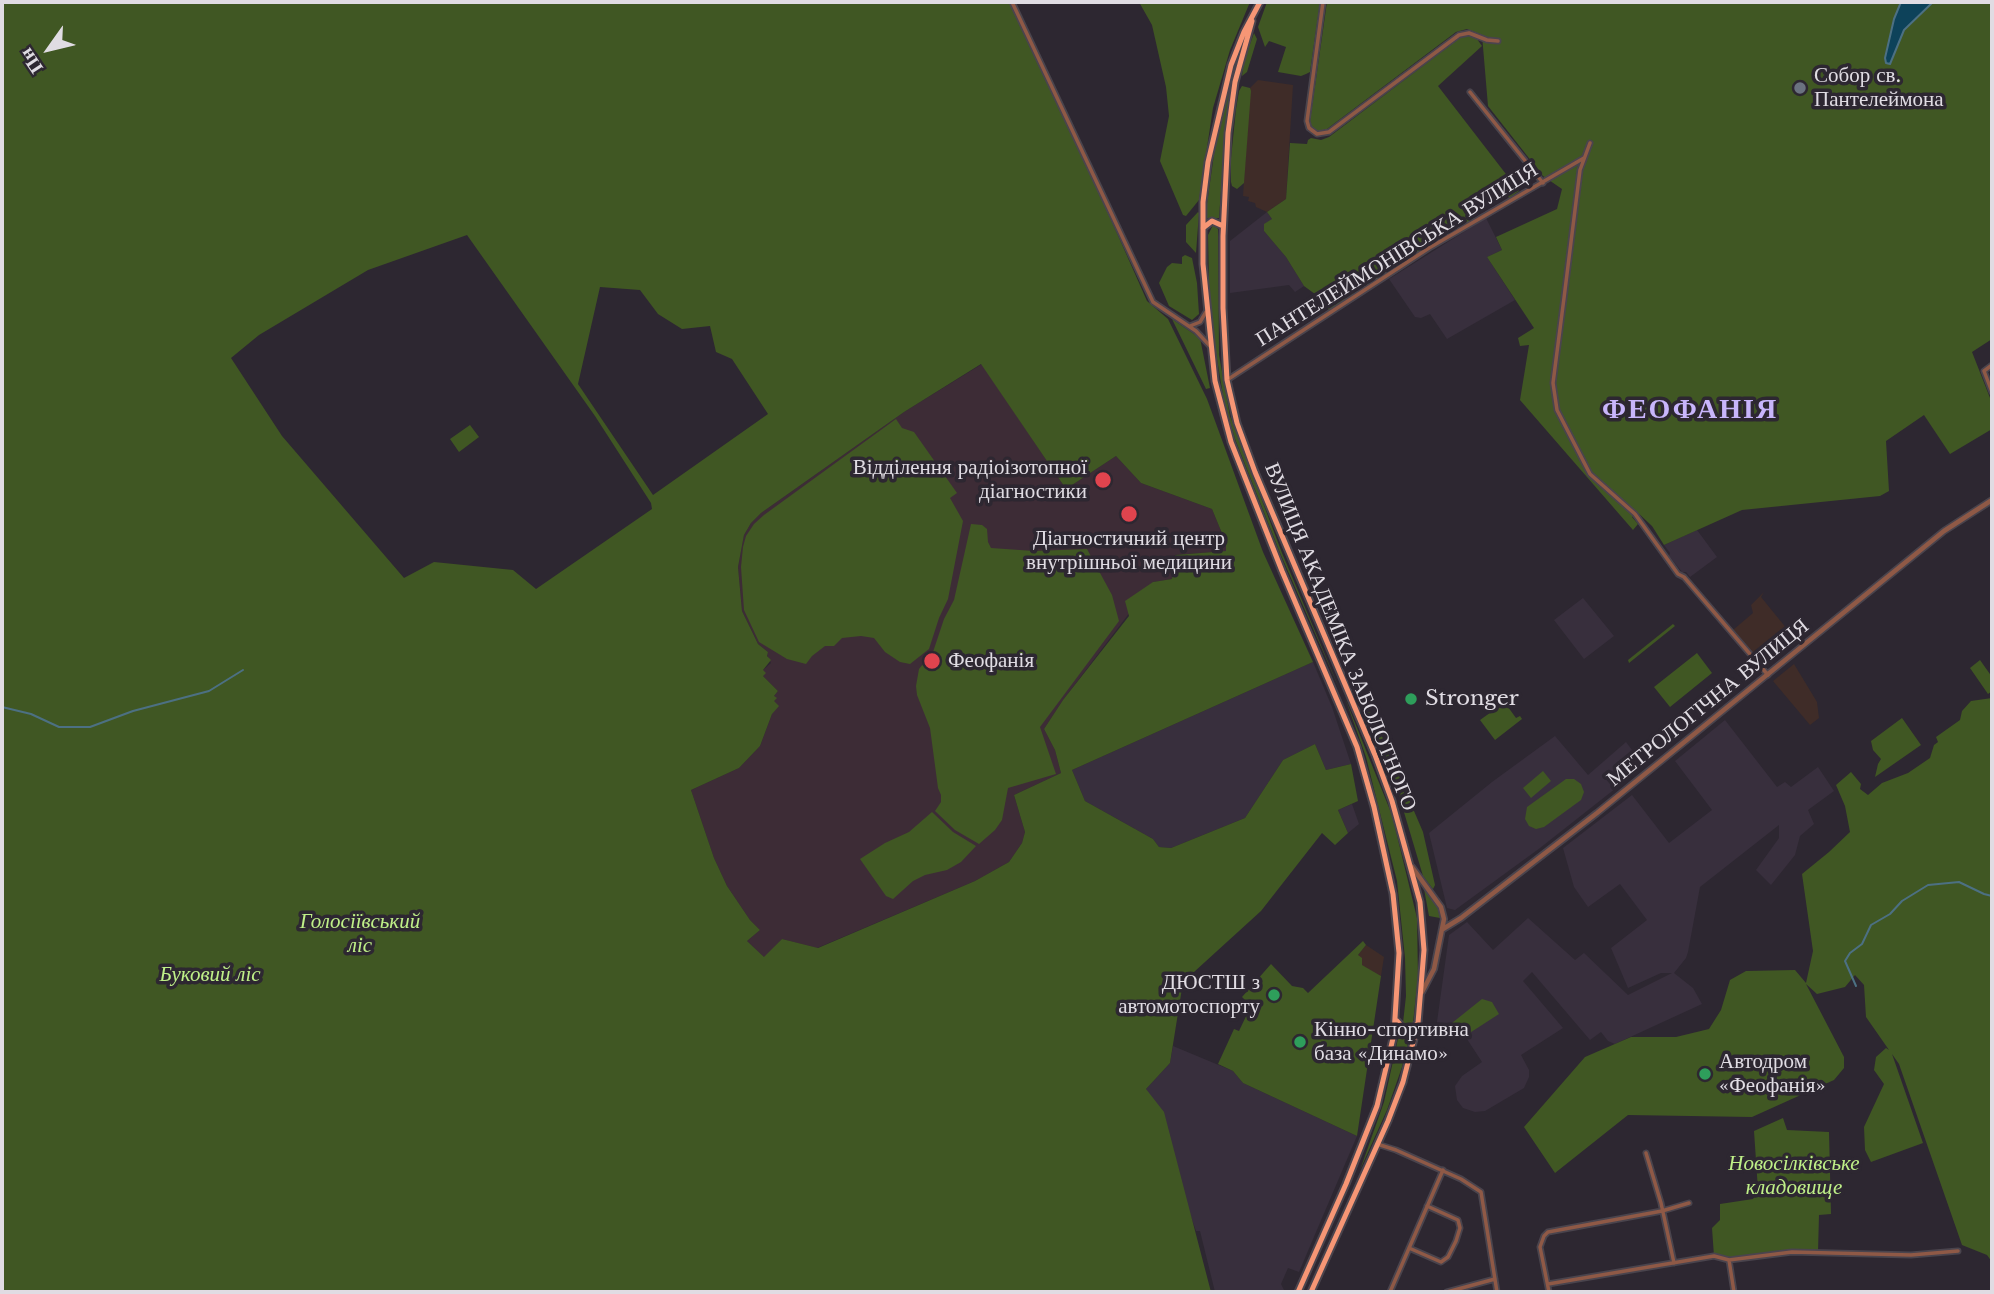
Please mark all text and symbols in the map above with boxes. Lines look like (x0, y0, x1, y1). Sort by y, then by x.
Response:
north arrow (14, 14, 84, 84)
text: Пн (14, 44, 48, 78)
place label: Собор св. Пантелеймона (1814, 63, 1944, 113)
marker: Собор св. Пантелеймона (1792, 80, 1808, 96)
street label: ПАНТЕЛЕЙМОНІВСЬКА ВУЛИЦЯ (1251, 157, 1543, 353)
district label: ФЕОФАНІЯ (1603, 393, 1777, 427)
place label: Відділення радіоізотопної діагностики (853, 455, 1087, 505)
street label: ВУЛИЦЯ АКАДЕМІКА ЗАБОЛОТНОГО (1258, 459, 1422, 815)
marker: Відділення радіоізотопної діагностики (1093, 470, 1113, 490)
marker: Діагностичний центр внутрішньої медицини (1119, 504, 1139, 524)
place label: Діагностичний центр внутрішньої медицини (1026, 526, 1232, 576)
street label: МЕТРОЛОГІЧНА ВУЛИЦЯ (1602, 614, 1814, 792)
place label: Феофанія (948, 648, 1034, 674)
marker: Феофанія (922, 651, 942, 671)
place label: Stronger (1425, 686, 1519, 712)
marker: Stronger (1403, 691, 1419, 707)
park label: Голосіївський ліс (300, 909, 420, 959)
park label: Буковий ліс (159, 962, 261, 988)
place label: ДЮСТШ з автомотоспорту (1118, 970, 1260, 1020)
marker: ДЮСТШ з автомотоспорту (1266, 987, 1282, 1003)
place label: Кінно-спортивна база «Динамо» (1314, 1017, 1469, 1067)
marker: Кінно-спортивна база «Динамо» (1292, 1034, 1308, 1050)
place label: Автодром «Феофанія» (1719, 1049, 1826, 1099)
marker: Автодром «Феофанія» (1697, 1066, 1713, 1082)
park label: Новосілківське кладовище (1728, 1151, 1860, 1201)

